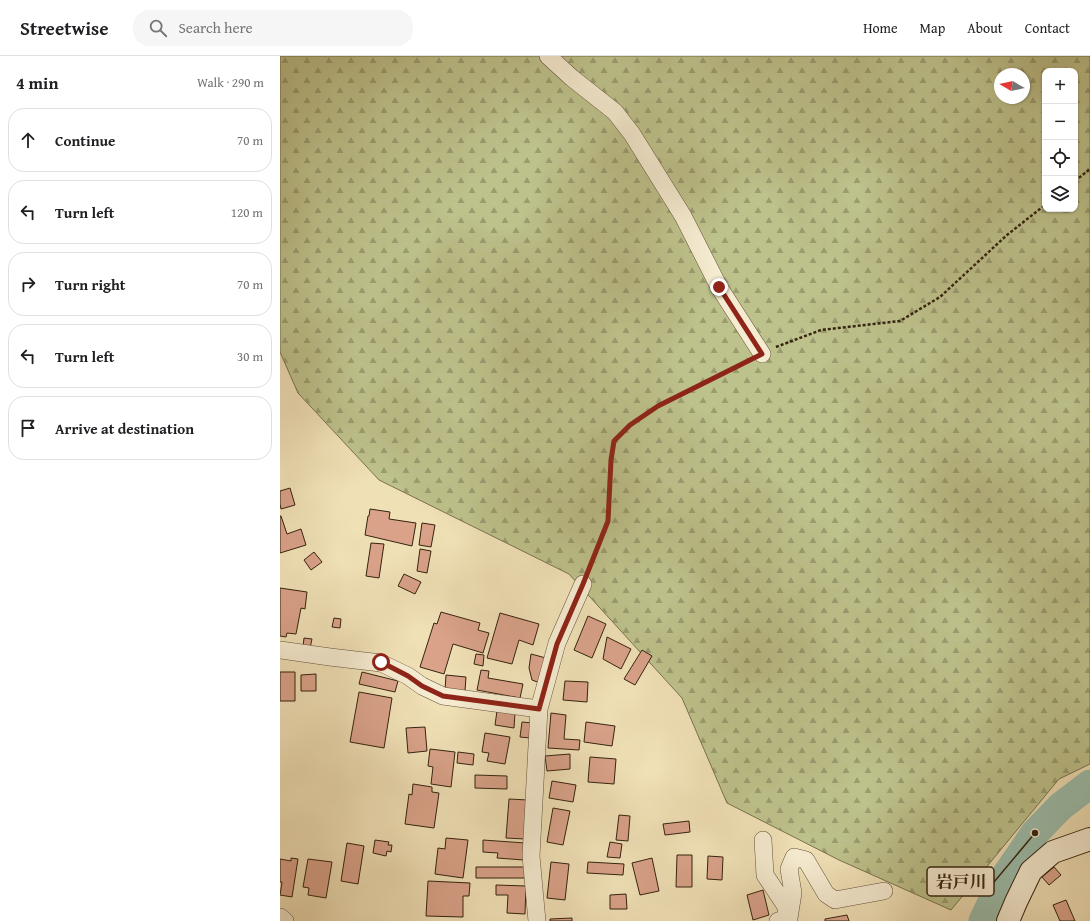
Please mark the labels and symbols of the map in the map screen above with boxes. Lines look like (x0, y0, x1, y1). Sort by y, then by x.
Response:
north arrow (994, 68, 1030, 104)
route end (710, 278, 728, 296)
route start (372, 653, 390, 671)
callout: 岩戸川 (927, 867, 994, 896)
text: 岩戸川 (936, 869, 987, 894)

